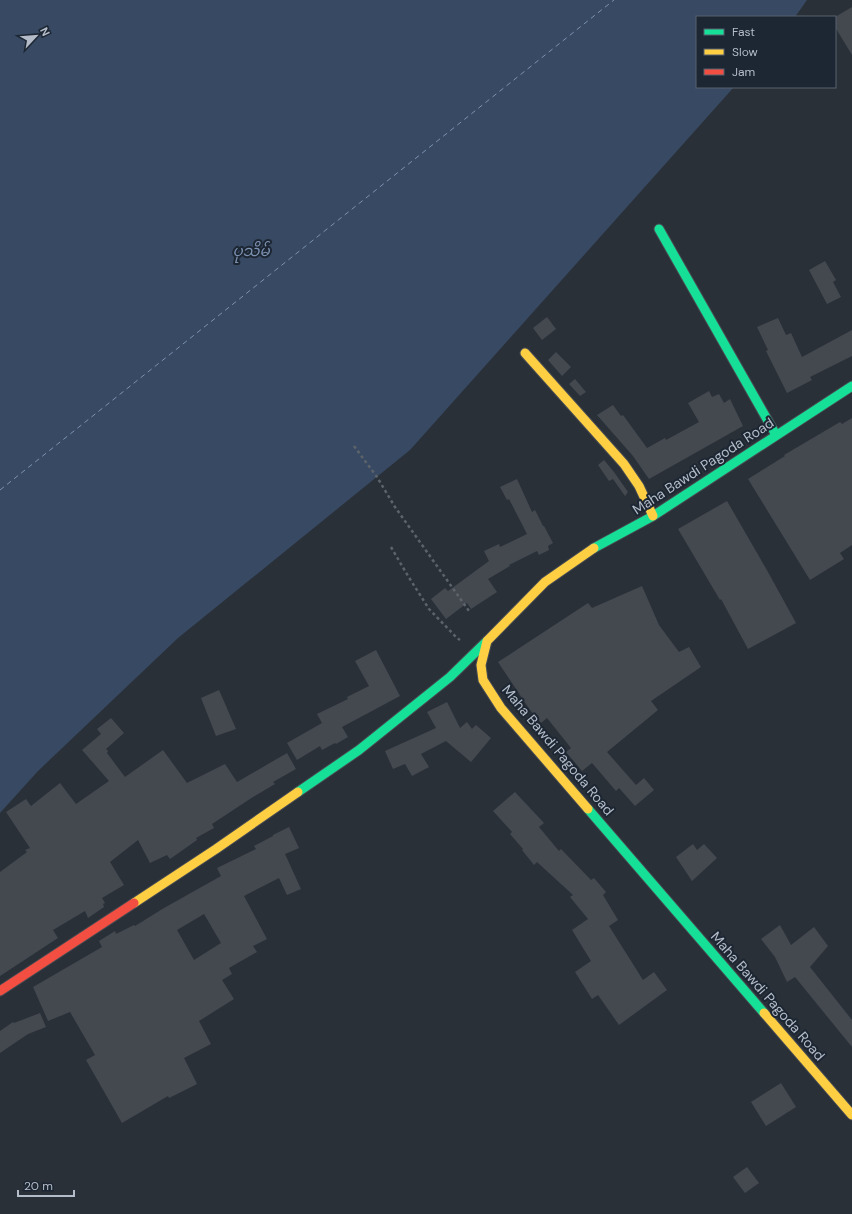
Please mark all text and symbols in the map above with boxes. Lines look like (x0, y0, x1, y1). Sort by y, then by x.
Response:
north arrow (16, 16, 56, 56)
legend (696, 16, 836, 88)
text: Fast (732, 24, 755, 40)
text: N (37, 25, 53, 38)
text: Slow (732, 44, 758, 60)
text: Jam (732, 64, 755, 80)
water label: ပုသိမ် (232, 240, 271, 263)
street label: Maha Bawdi Pagoda Road (629, 414, 777, 518)
street label: Maha Bawdi Pagoda Road (498, 681, 618, 819)
street label: Maha Bawdi Pagoda Road (707, 928, 829, 1064)
scale bar (18, 1172, 74, 1198)
text: 20 m (24, 1178, 53, 1194)

